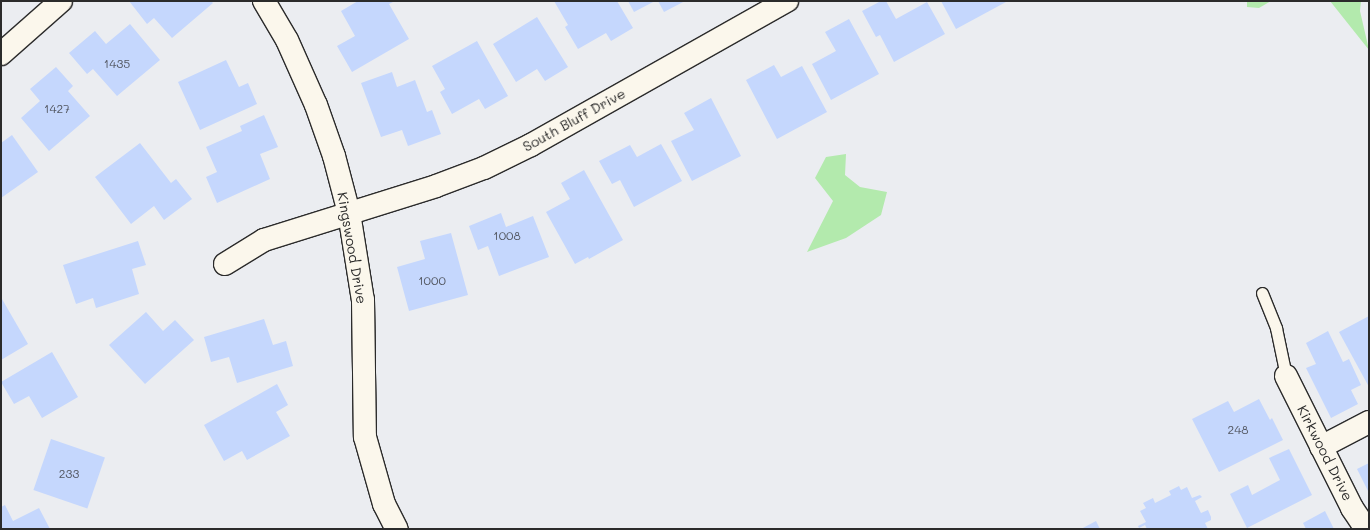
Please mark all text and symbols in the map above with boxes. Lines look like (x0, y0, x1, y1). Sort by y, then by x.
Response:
house number: 1435 (104, 57, 130, 71)
street label: South Bluff Drive (520, 85, 628, 155)
house number: 1427 (44, 102, 70, 116)
street label: Kingswood Drive (334, 191, 370, 305)
house number: 1008 (493, 229, 521, 243)
house number: 1000 (418, 274, 446, 288)
street label: Kirkwood Drive (1294, 402, 1356, 504)
house number: 248 (1228, 423, 1248, 437)
house number: 233 (59, 467, 79, 481)

